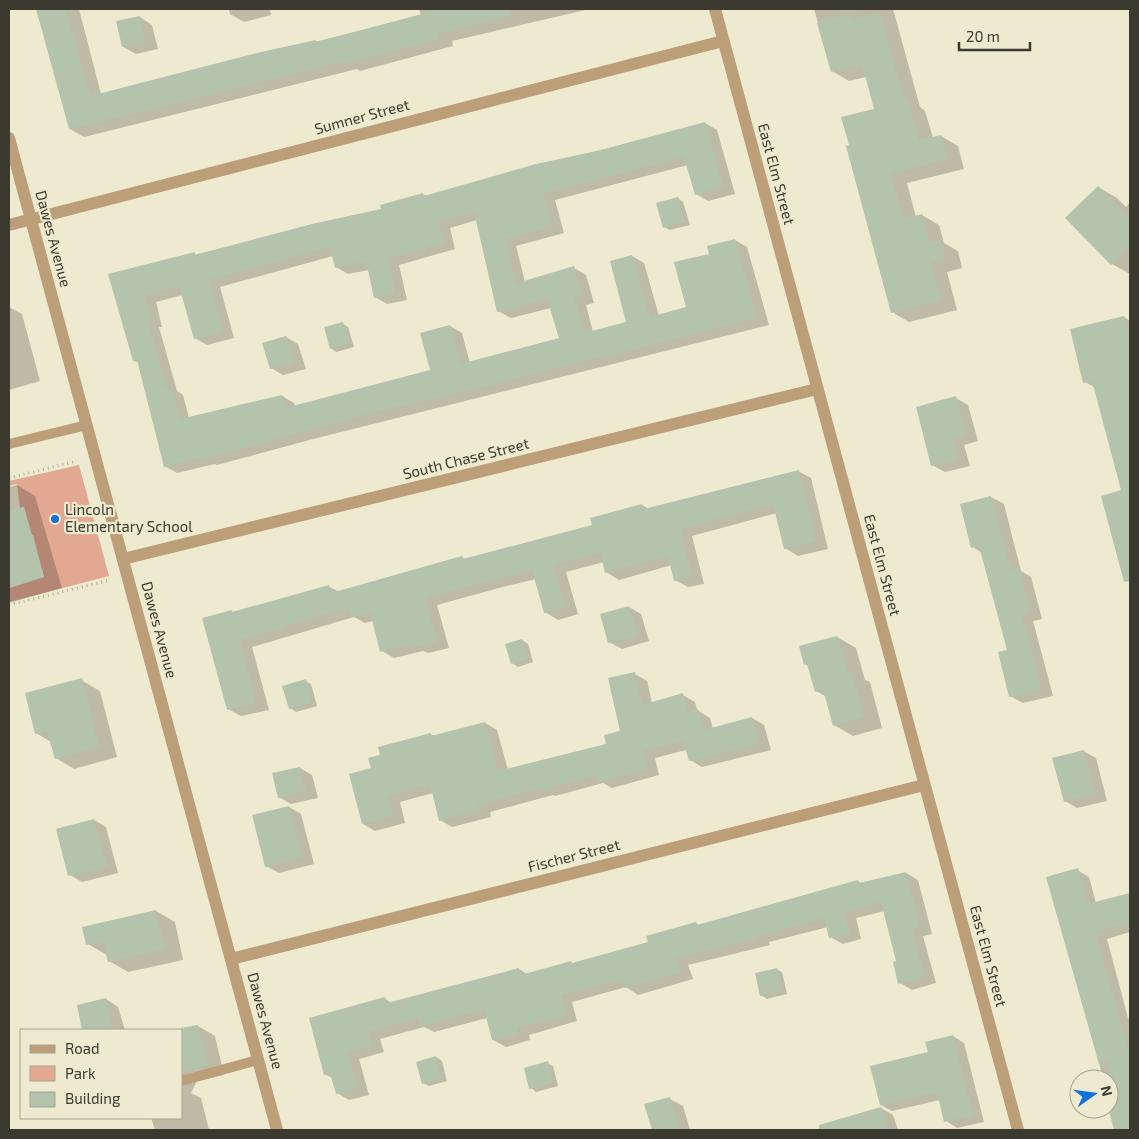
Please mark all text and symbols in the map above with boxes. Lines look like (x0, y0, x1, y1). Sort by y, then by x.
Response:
scale bar (959, 20, 1030, 52)
text: 20 m (966, 27, 1000, 45)
street label: Sumner Street (312, 95, 411, 137)
street label: East Elm Street (755, 121, 799, 227)
street label: Dawes Avenue (32, 188, 76, 289)
street label: South Chase Street (401, 434, 531, 482)
place label: Lincoln Elementary School (65, 500, 193, 535)
street label: East Elm Street (861, 512, 905, 618)
marker: Lincoln Elementary School (49, 513, 61, 525)
street label: Dawes Avenue (138, 579, 182, 680)
street label: Fischer Street (526, 835, 622, 875)
street label: East Elm Street (967, 903, 1011, 1009)
street label: Dawes Avenue (244, 970, 288, 1071)
legend (20, 1029, 182, 1119)
text: Road (65, 1039, 100, 1057)
text: Park (65, 1064, 96, 1082)
north arrow (1069, 1069, 1119, 1119)
text: N (1098, 1084, 1117, 1098)
text: Building (65, 1089, 121, 1107)

